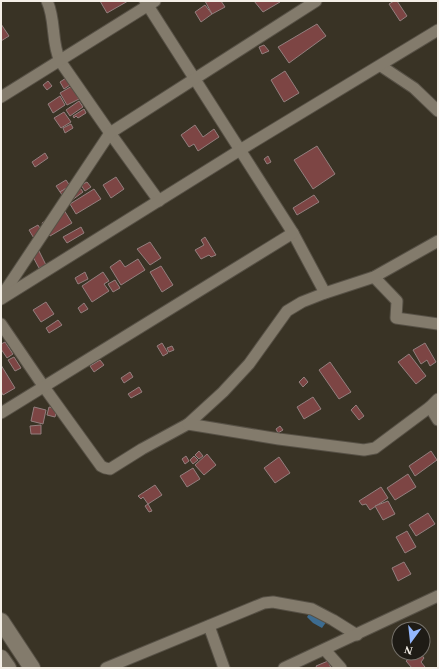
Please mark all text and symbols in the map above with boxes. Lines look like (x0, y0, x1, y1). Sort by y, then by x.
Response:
north arrow (391, 621, 431, 661)
text: N (403, 644, 414, 657)

